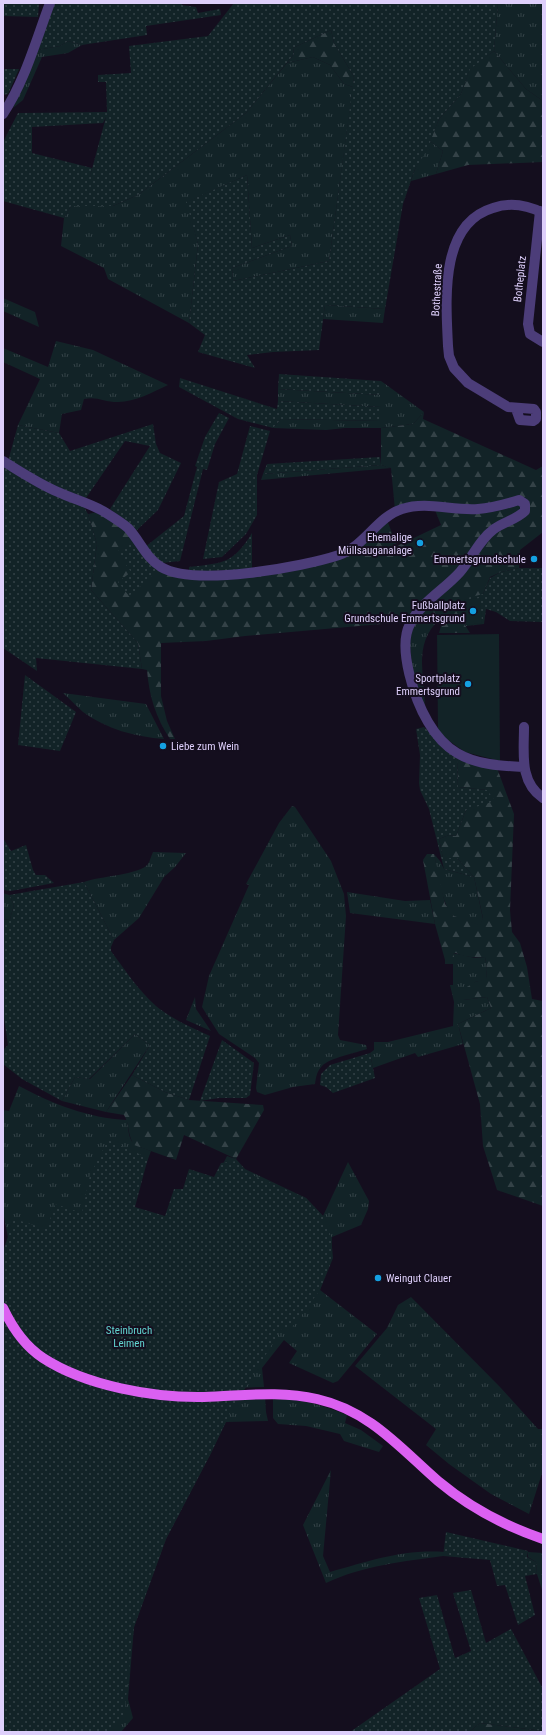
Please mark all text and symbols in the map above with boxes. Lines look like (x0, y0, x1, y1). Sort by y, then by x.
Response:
street label: Botheplatz (511, 255, 529, 303)
street label: Bothestraße (429, 263, 445, 317)
place label: Ehemalige Müllsauganalage (338, 531, 412, 557)
marker: Ehemalige Müllsauganalage (415, 538, 425, 548)
place label: Emmertsgrundschule (434, 553, 526, 566)
marker: Emmertsgrundschule (529, 554, 539, 564)
place label: Fußballplatz Grundschule Emmertsgrund (344, 599, 465, 625)
marker: Fußballplatz Grundschule Emmertsgrund (468, 606, 478, 616)
place label: Sportplatz Emmertsgrund (396, 672, 460, 698)
marker: Sportplatz Emmertsgrund (463, 679, 473, 689)
place label: Liebe zum Wein (171, 740, 239, 753)
marker: Liebe zum Wein (158, 741, 168, 751)
place label: Weingut Clauer (386, 1272, 452, 1285)
marker: Weingut Clauer (373, 1273, 383, 1283)
park label: Steinbruch Leimen (106, 1324, 152, 1350)

